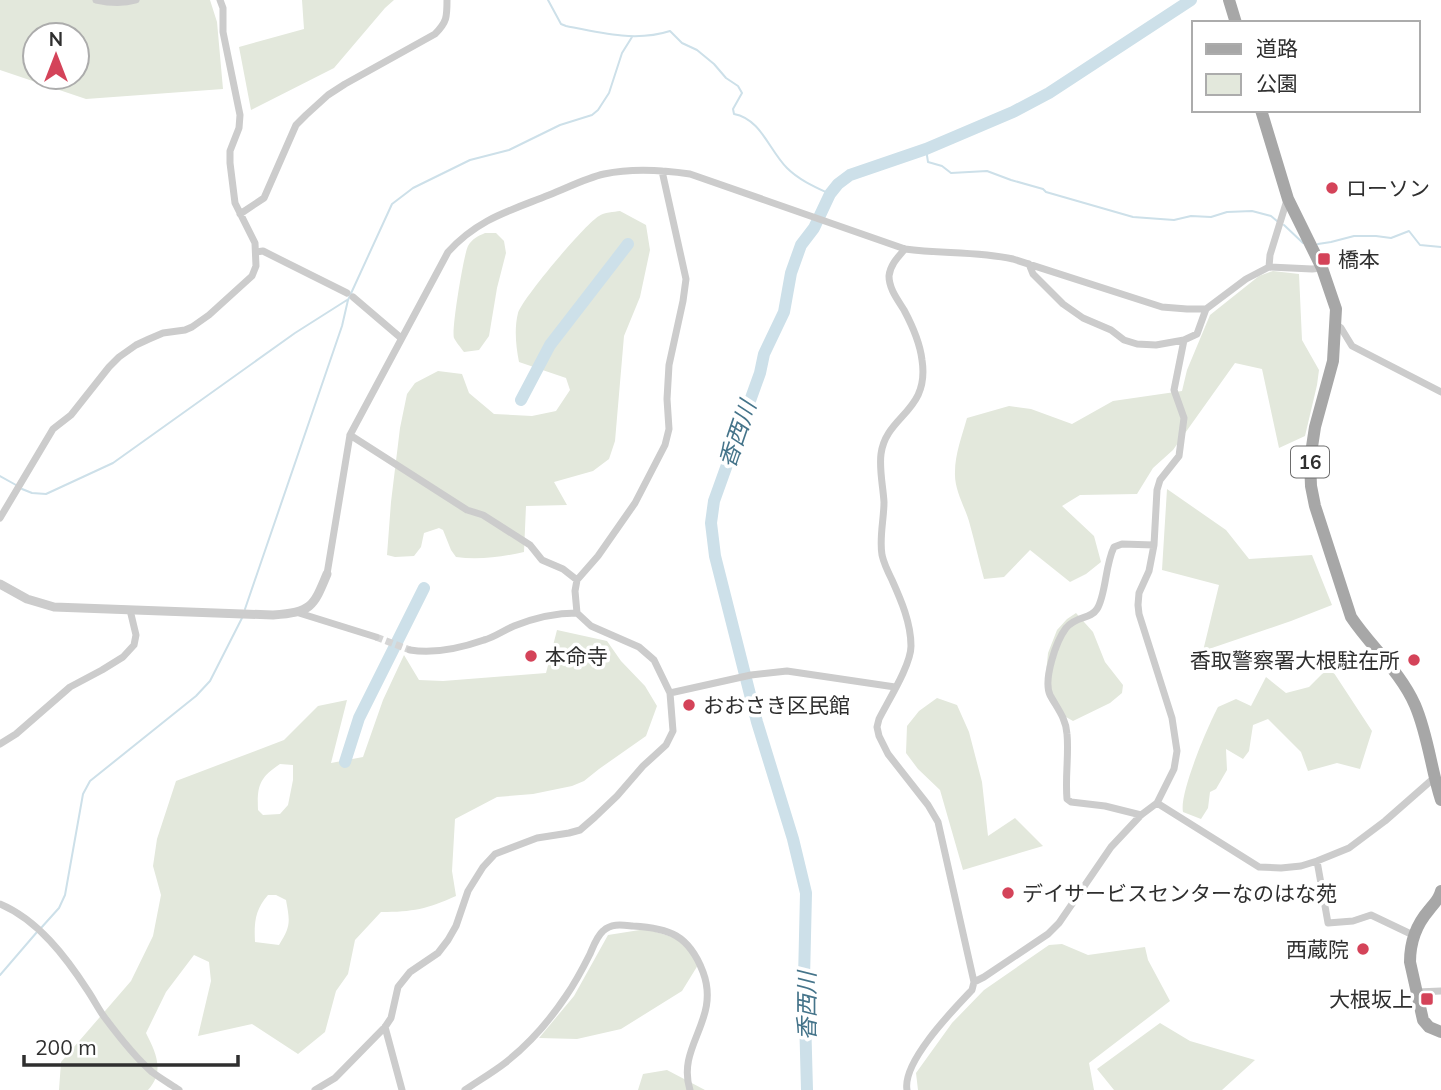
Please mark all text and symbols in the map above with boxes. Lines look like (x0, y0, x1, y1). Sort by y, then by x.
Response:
north arrow (21, 21, 91, 91)
legend (1192, 21, 1420, 112)
text: N (49, 27, 63, 51)
text: 道路 (1256, 35, 1298, 61)
text: 公園 (1256, 70, 1298, 96)
place label: ローソン (1346, 175, 1430, 201)
marker: ローソン (1324, 180, 1340, 196)
place label: 橋本 (1338, 246, 1380, 272)
marker: 橋本 (1316, 251, 1332, 267)
water label: 香西川 (712, 394, 763, 471)
road number: 16 (1291, 446, 1329, 477)
place label: 本命寺 (545, 643, 608, 669)
place label: 香取警察署大根駐在所 (1190, 647, 1400, 673)
marker: 本命寺 (523, 648, 539, 664)
marker: 香取警察署大根駐在所 (1406, 652, 1422, 668)
place label: おおさき区民館 (703, 692, 850, 718)
marker: おおさき区民館 (681, 697, 697, 713)
place label: デイサービスセンターなのはな苑 (1022, 880, 1337, 906)
marker: デイサービスセンターなのはな苑 (1000, 885, 1016, 901)
place label: 西蔵院 (1286, 936, 1349, 962)
marker: 西蔵院 (1355, 941, 1371, 957)
water label: 香西川 (792, 969, 821, 1041)
place label: 大根坂上 (1329, 986, 1413, 1012)
marker: 大根坂上 (1419, 991, 1435, 1007)
scale bar (24, 1024, 238, 1068)
text: 200 m (35, 1034, 97, 1060)

